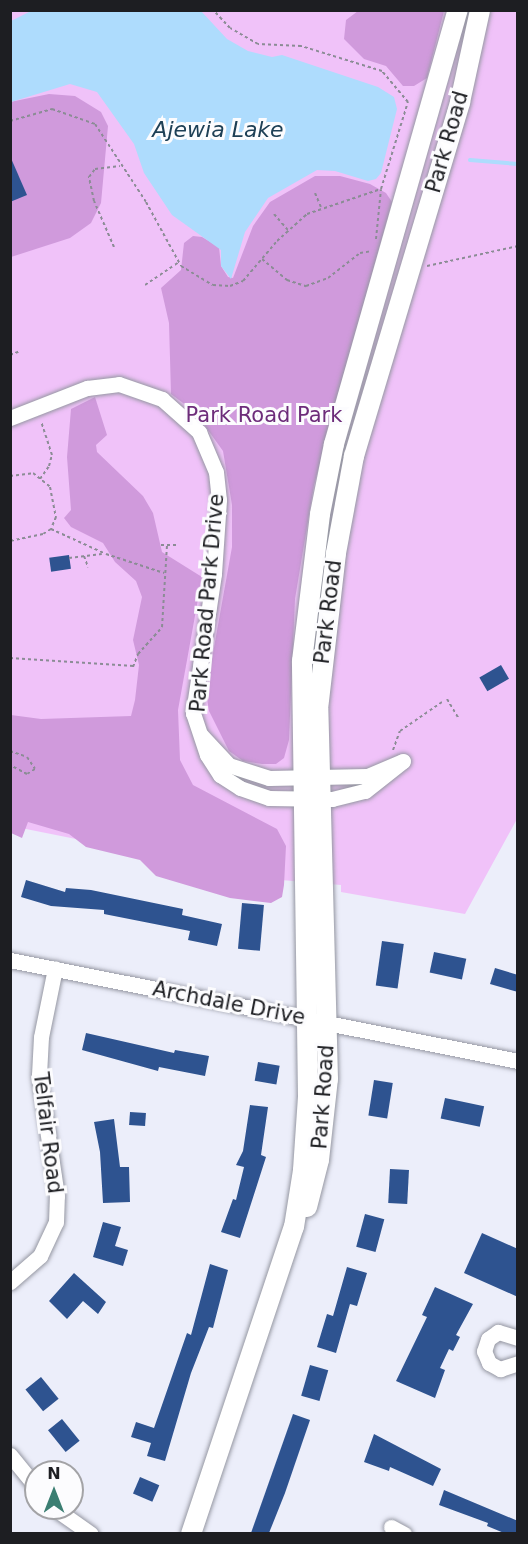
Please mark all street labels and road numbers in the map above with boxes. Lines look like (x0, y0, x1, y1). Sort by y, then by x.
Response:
street label: Park Road (420, 88, 474, 196)
street label: Park Road Park Drive (185, 493, 229, 713)
street label: Park Road (309, 558, 347, 666)
street label: Archdale Drive (151, 976, 307, 1030)
street label: Park Road (307, 1044, 339, 1150)
street label: Telfair Road (28, 1071, 68, 1195)

